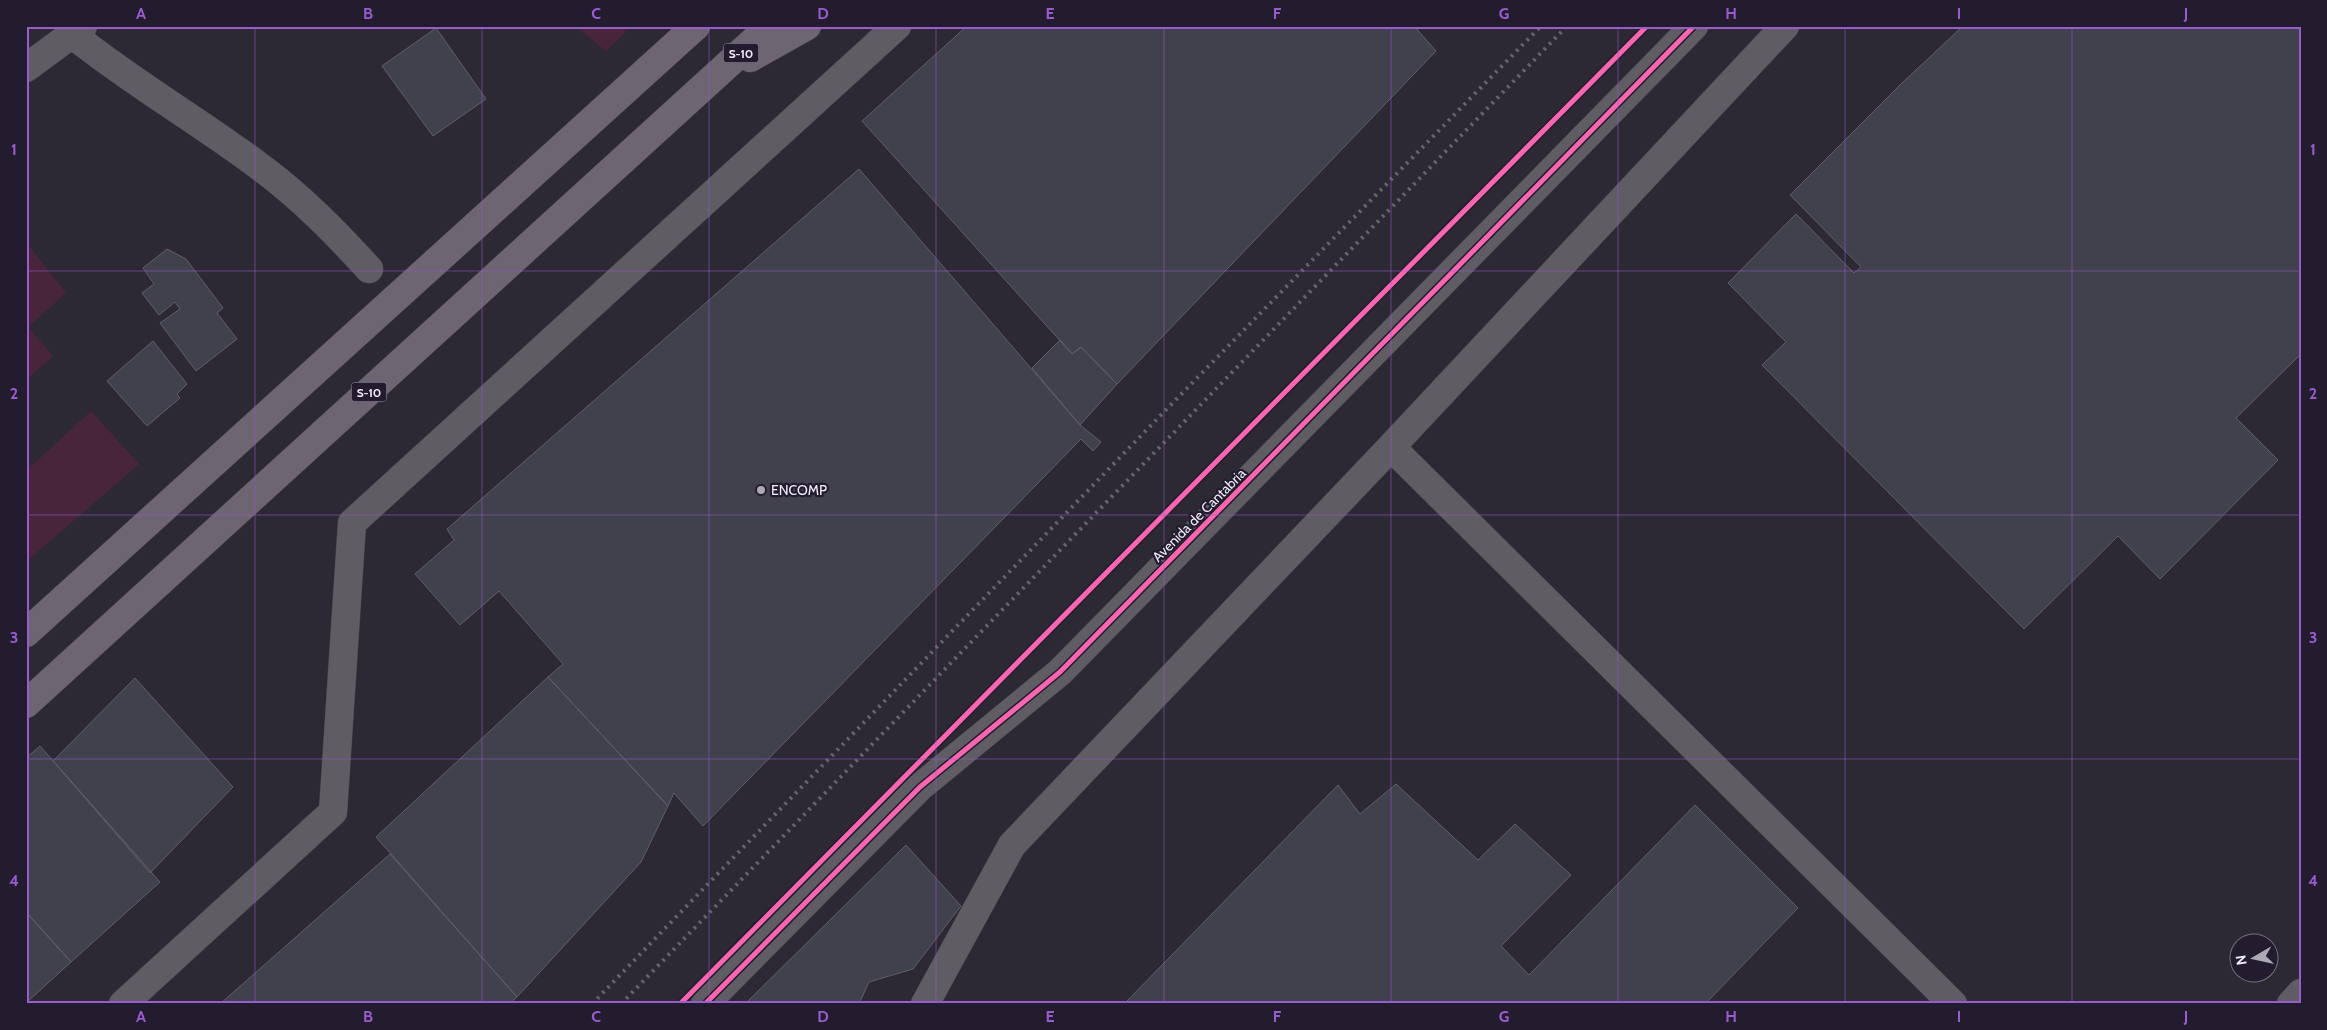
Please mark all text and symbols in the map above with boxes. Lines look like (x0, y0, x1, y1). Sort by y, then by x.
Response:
text: A (136, 4, 146, 23)
text: B (363, 4, 373, 23)
text: C (591, 4, 601, 23)
text: D (817, 4, 829, 23)
text: E (1045, 4, 1055, 23)
text: F (1273, 4, 1282, 23)
text: G (1499, 4, 1509, 23)
text: H (1725, 4, 1737, 23)
text: I (1957, 4, 1961, 23)
text: J (2183, 4, 2188, 23)
road number: S-10 (724, 44, 758, 62)
text: 1 (11, 140, 17, 159)
text: 1 (2310, 140, 2316, 159)
road number: S-10 (352, 382, 386, 402)
text: 2 (10, 384, 18, 403)
text: 2 (2309, 384, 2317, 403)
street label: Avenida de Cantabria (1148, 464, 1250, 566)
place label: ENCOMP (771, 481, 827, 499)
marker: ENCOMP (755, 484, 767, 496)
text: 3 (10, 628, 18, 647)
text: 3 (2309, 628, 2317, 647)
text: 4 (9, 871, 19, 890)
text: 4 (2308, 871, 2318, 890)
north arrow (2230, 932, 2280, 982)
text: N (2231, 954, 2251, 966)
text: A (136, 1007, 146, 1026)
text: B (363, 1007, 373, 1026)
text: C (591, 1007, 601, 1026)
text: D (817, 1007, 829, 1026)
text: E (1045, 1007, 1055, 1026)
text: F (1273, 1007, 1282, 1026)
text: G (1499, 1007, 1509, 1026)
text: H (1725, 1007, 1737, 1026)
text: I (1957, 1007, 1961, 1026)
text: J (2183, 1007, 2188, 1026)

